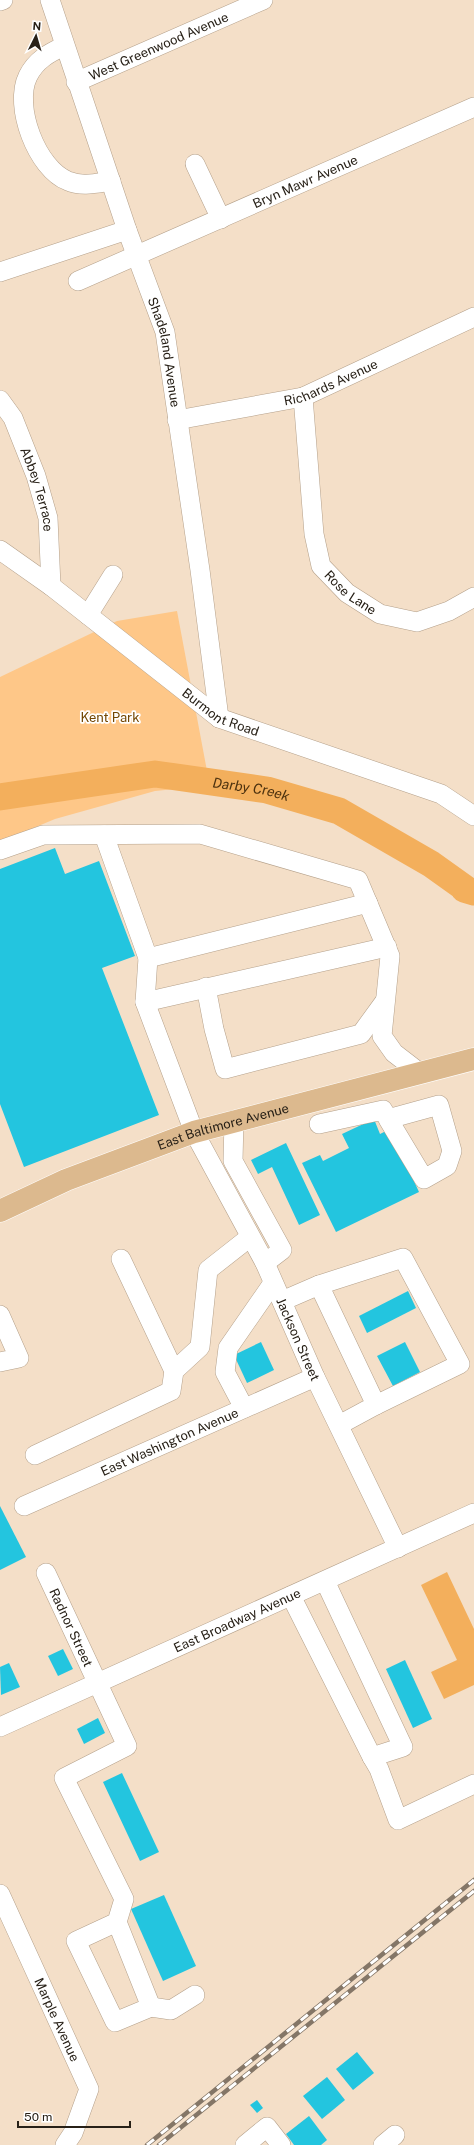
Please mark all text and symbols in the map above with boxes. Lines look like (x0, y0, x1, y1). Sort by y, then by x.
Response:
street label: West Greenwood Avenue (87, 9, 231, 83)
north arrow (16, 16, 56, 56)
text: N (32, 20, 42, 32)
street label: Bryn Mawr Avenue (250, 152, 360, 211)
street label: Shadeland Avenue (145, 295, 183, 408)
street label: Richards Avenue (283, 356, 380, 408)
street label: Abbey Terrace (17, 445, 56, 532)
street label: Rose Lane (321, 567, 379, 618)
street label: Burmont Road (179, 685, 261, 739)
park label: Kent Park (80, 710, 140, 725)
water label: Darby Creek (212, 774, 292, 804)
street label: East Baltimore Avenue (155, 1101, 290, 1153)
street label: Jackson Street (273, 1295, 323, 1383)
street label: East Washington Avenue (98, 1405, 241, 1479)
street label: East Broadway Avenue (171, 1585, 303, 1656)
street label: Radnor Street (46, 1586, 96, 1669)
street label: Marple Avenue (31, 1976, 82, 2064)
scale bar (18, 2103, 130, 2129)
text: 50 m (24, 2110, 52, 2124)

